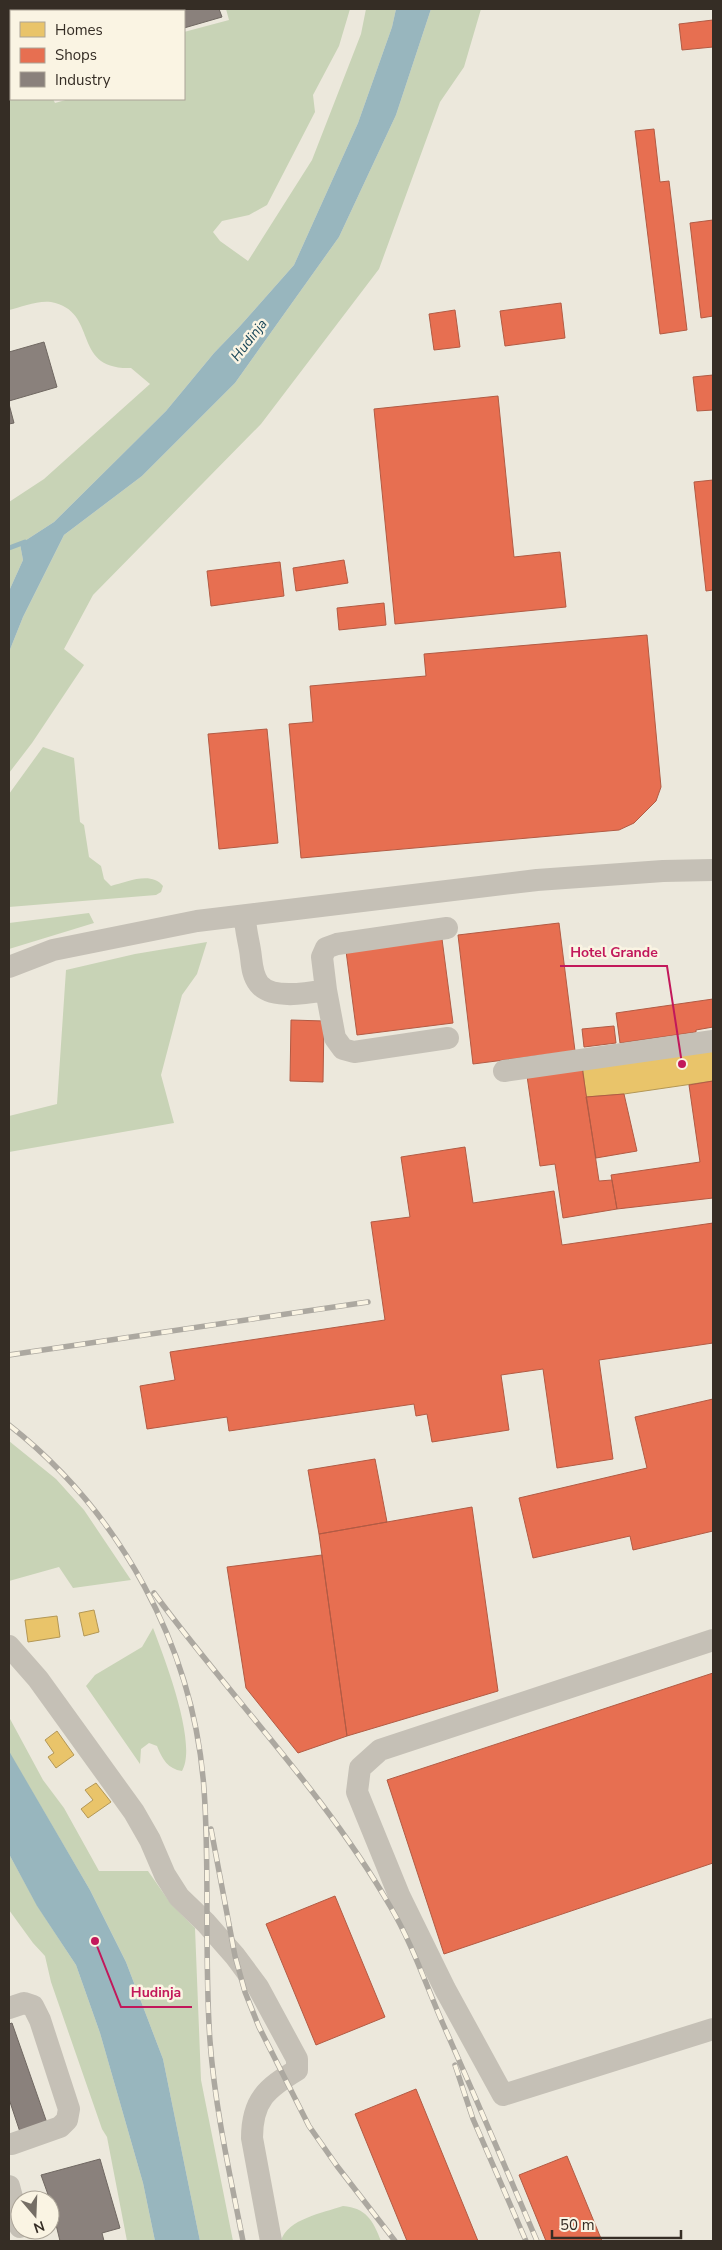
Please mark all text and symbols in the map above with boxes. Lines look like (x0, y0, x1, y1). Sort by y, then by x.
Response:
legend (10, 10, 185, 100)
text: Homes (55, 20, 103, 40)
text: Shops (55, 45, 97, 65)
text: Industry (55, 70, 111, 90)
water label: Hudinja (227, 315, 271, 365)
callout: Hotel Grande (560, 937, 667, 966)
text: Hotel Grande (570, 943, 658, 962)
callout: Hudinja (121, 1978, 192, 2007)
text: Hudinja (131, 1983, 181, 2002)
north arrow (10, 2190, 60, 2240)
scale bar (552, 2208, 681, 2240)
text: 50 m (560, 2215, 595, 2235)
text: N (31, 2216, 47, 2238)

